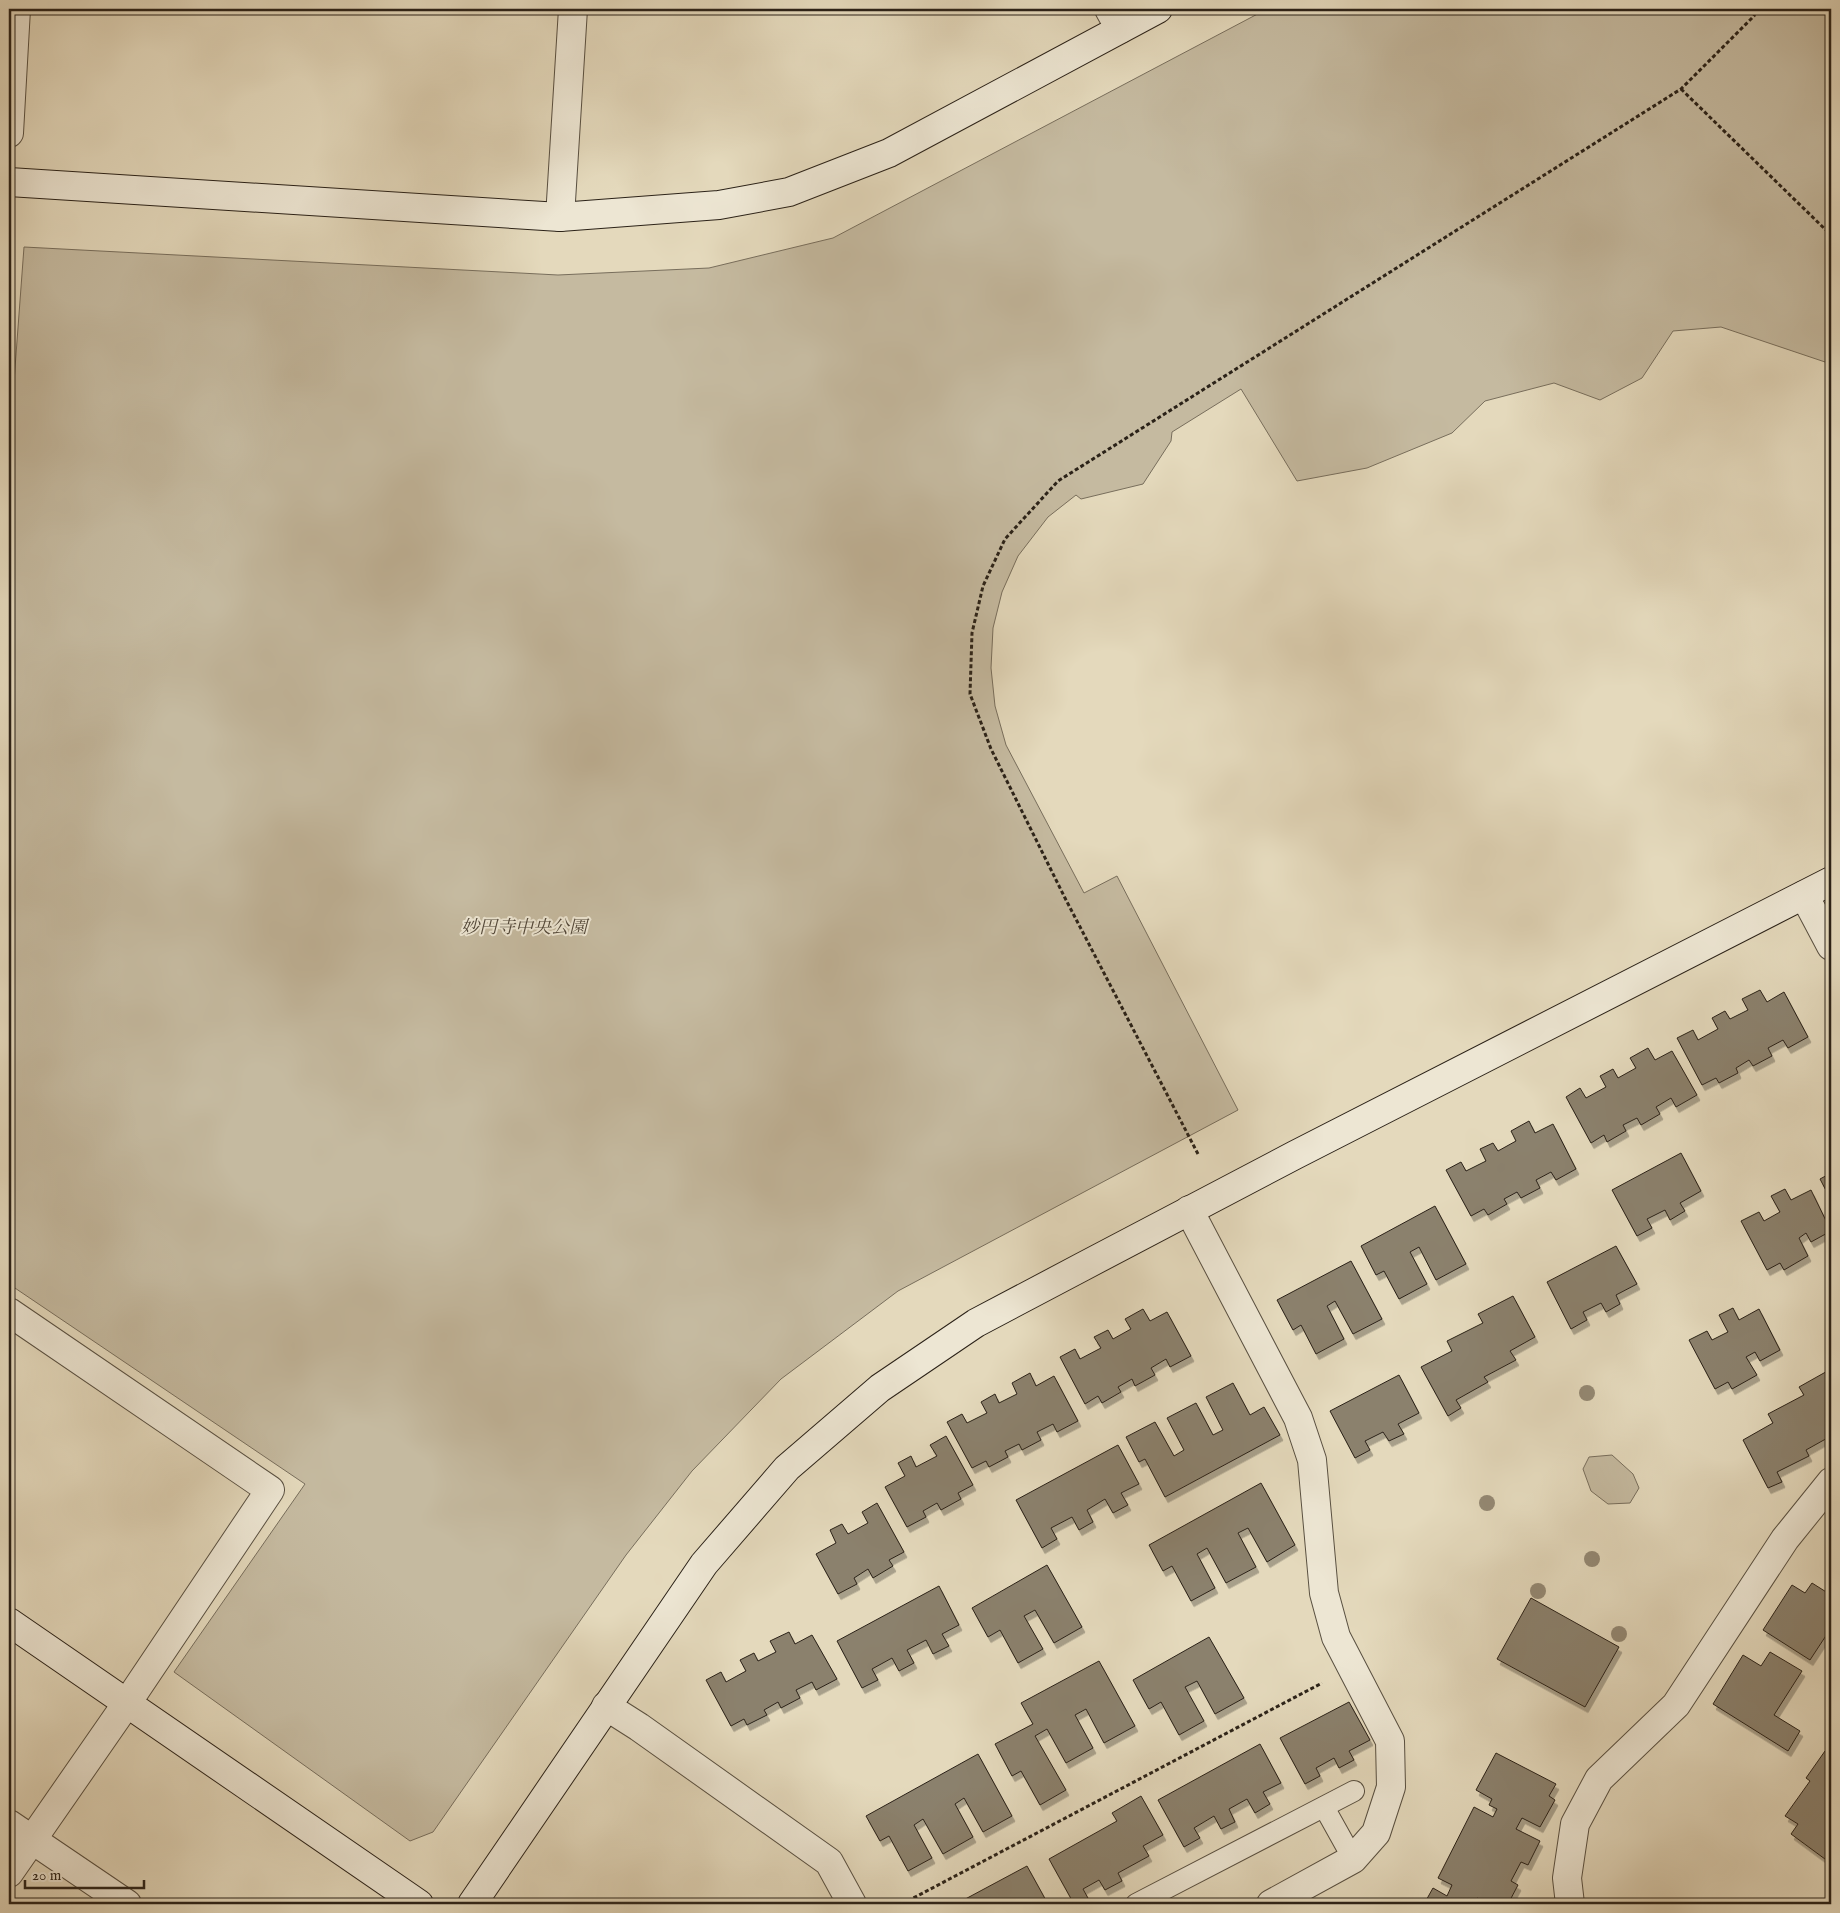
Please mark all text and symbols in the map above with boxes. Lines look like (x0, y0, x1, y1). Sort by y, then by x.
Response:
park label: 妙円寺中央公園 (461, 917, 590, 940)
scale bar (25, 1858, 144, 1890)
text: 20 m (32, 1866, 62, 1885)

